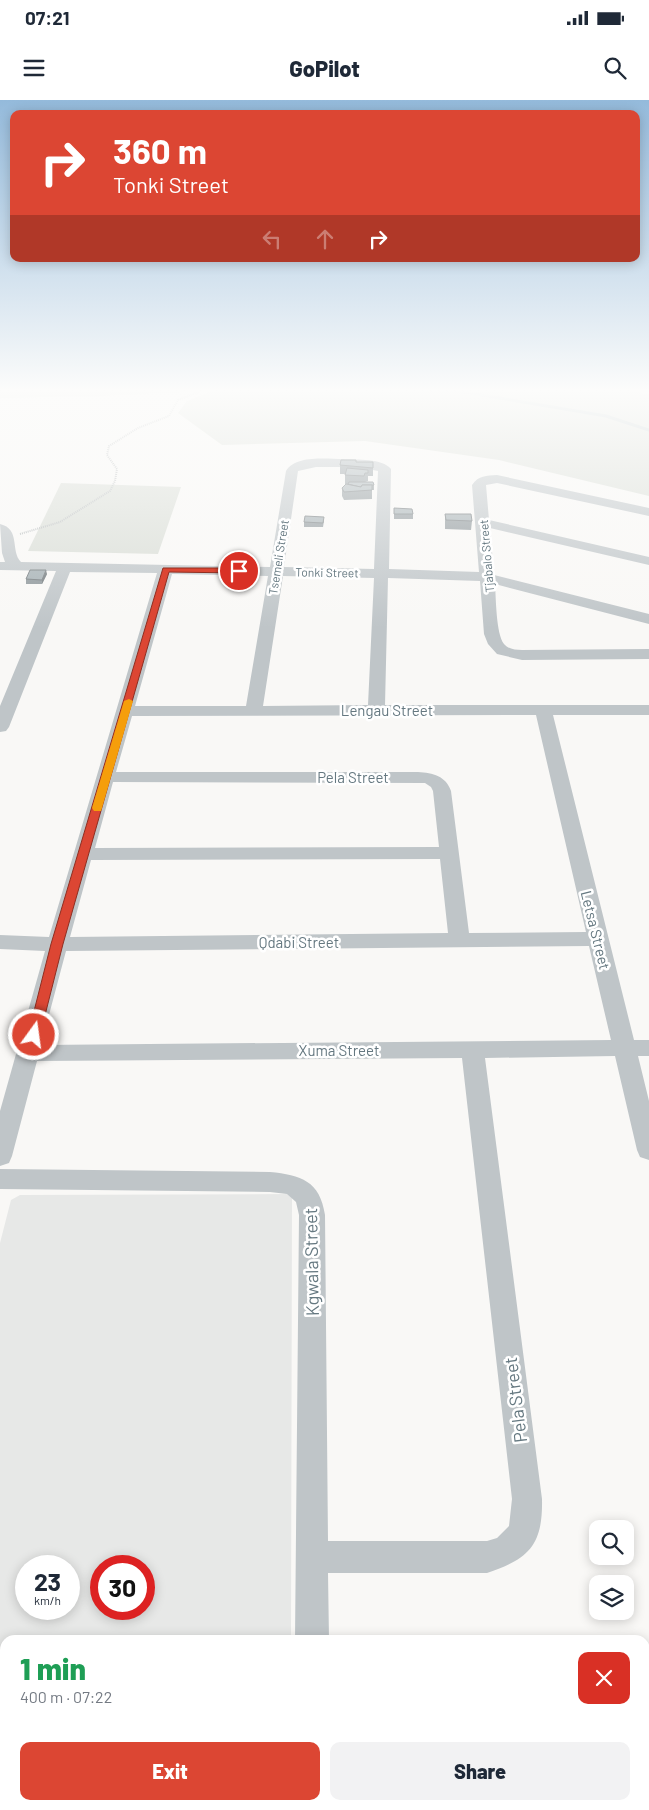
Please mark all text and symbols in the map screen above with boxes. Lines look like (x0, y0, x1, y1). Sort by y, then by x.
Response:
text: 07:21 (25, 6, 69, 29)
icon: menu (20, 54, 48, 82)
icon: search (601, 54, 629, 82)
text: GoPilot (289, 55, 360, 81)
text: 360 m (113, 129, 207, 171)
icon: right (30, 130, 95, 195)
text: Tonki Street (113, 171, 229, 197)
icon: left (258, 225, 286, 253)
icon: ahead (311, 225, 339, 253)
icon: right (364, 225, 392, 253)
street label: Tsemeli Street (265, 519, 291, 595)
street label: Tjabalo Street (476, 519, 496, 593)
pin (218, 550, 260, 592)
icon: arrive (225, 557, 253, 585)
street label: Tonki Street (295, 564, 359, 580)
street label: Lengau Street (341, 701, 433, 719)
street label: Pela Street (317, 768, 389, 786)
street label: Letsa Street (578, 889, 614, 971)
street label: Qdabi Street (259, 933, 339, 951)
position arrow (7, 1008, 59, 1060)
street label: Xuma Street (299, 1041, 379, 1059)
street label: Kgwala Street (299, 1208, 323, 1316)
street label: Pela Street (499, 1356, 531, 1444)
map controls (589, 1520, 634, 1620)
button: search (589, 1520, 634, 1565)
speed limit sign: 30 (90, 1555, 155, 1620)
text: 23 (34, 1566, 61, 1596)
button: layers (589, 1575, 634, 1620)
text: km/h (34, 1593, 61, 1607)
text: 1 min (20, 1650, 86, 1686)
button: close (578, 1652, 630, 1704)
text: 400 m · 07:22 (20, 1687, 112, 1706)
button: Exit (20, 1742, 320, 1800)
button: Share (330, 1742, 630, 1800)

